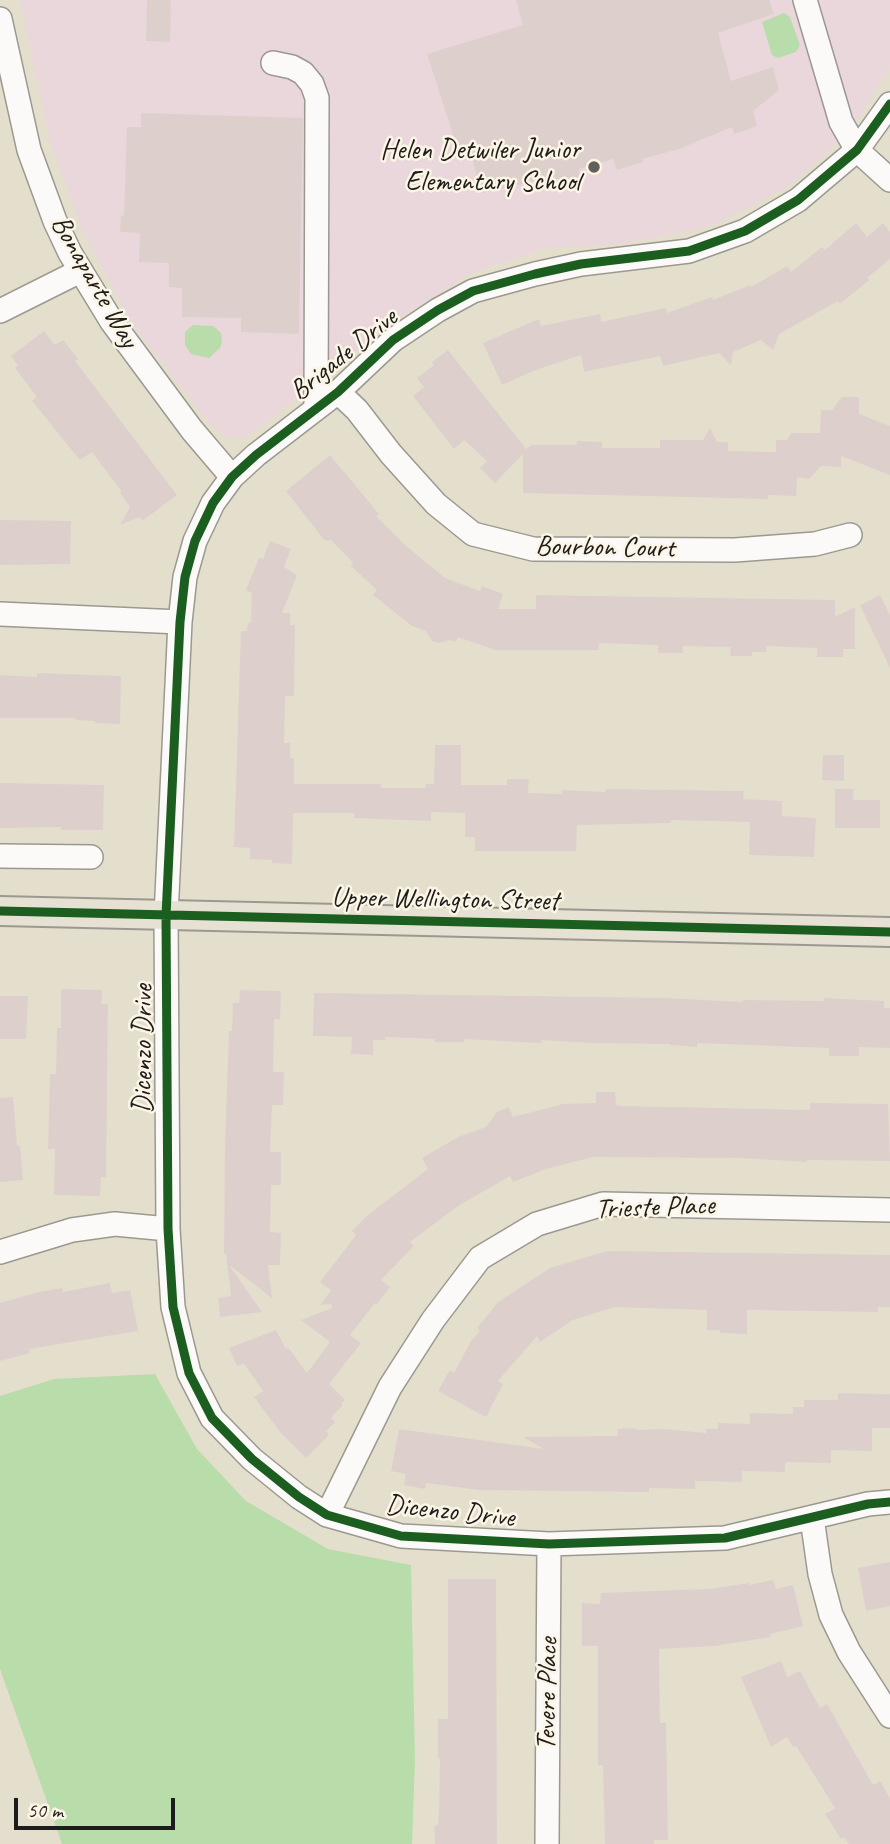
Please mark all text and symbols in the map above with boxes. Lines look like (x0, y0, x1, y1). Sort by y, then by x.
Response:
place label: Helen Detwiler Junior Elementary School (380, 134, 580, 200)
marker: Helen Detwiler Junior Elementary School (586, 159, 602, 175)
street label: Bonaparte Way (43, 210, 145, 354)
street label: Brigade Drive (284, 302, 404, 408)
street label: Bourbon Court (535, 530, 675, 566)
street label: Upper Wellington Street (331, 881, 559, 919)
street label: Dicenzo Drive (127, 984, 161, 1114)
street label: Trieste Place (595, 1189, 715, 1227)
street label: Dicenzo Drive (384, 1489, 516, 1535)
street label: Tevere Place (530, 1637, 566, 1751)
scale bar (18, 1784, 178, 1828)
text: 50 m (27, 1797, 63, 1823)

